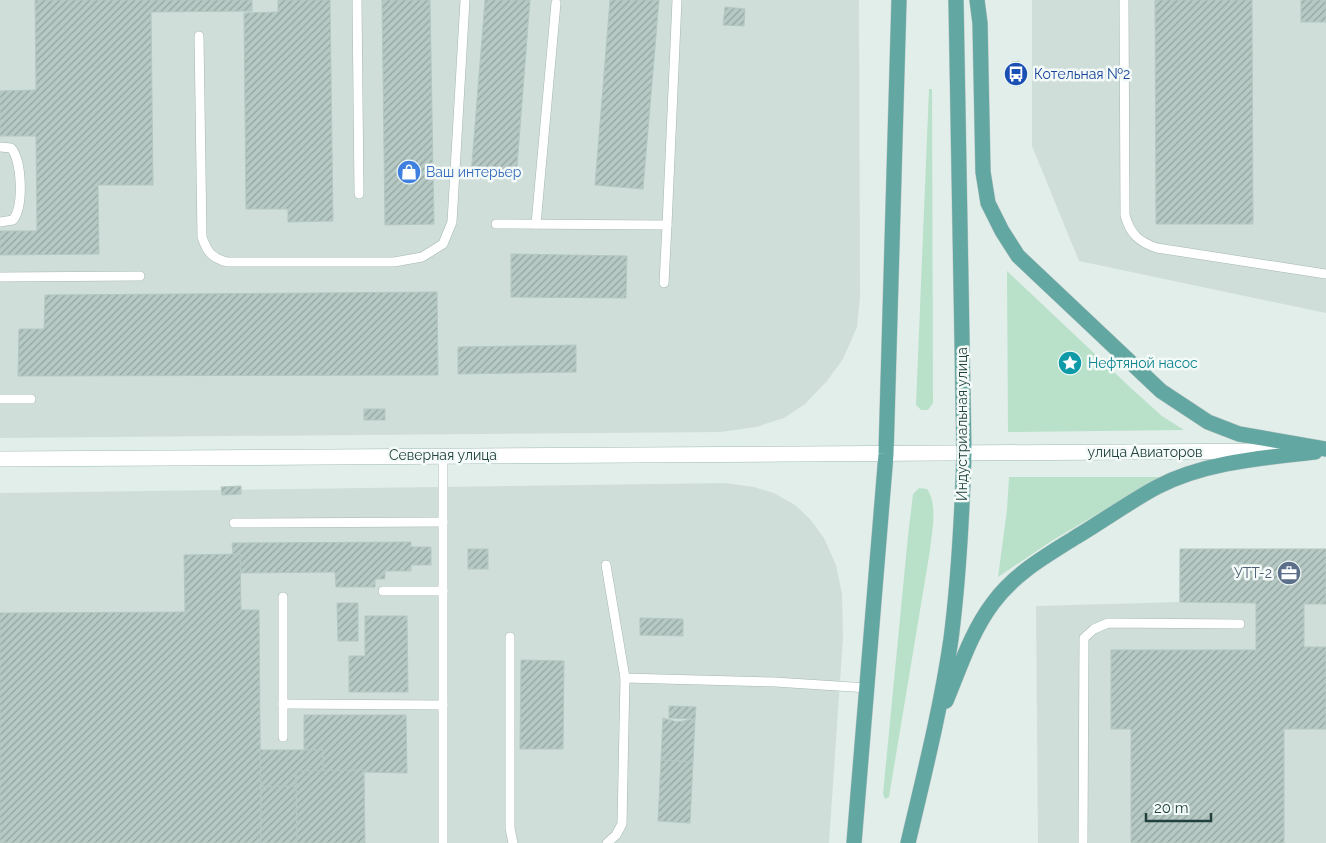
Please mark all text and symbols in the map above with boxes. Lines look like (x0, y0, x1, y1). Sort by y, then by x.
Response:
bus stop icon: Котельная №2 (1003, 61, 1029, 87)
place label: Котельная №2 (1034, 66, 1130, 82)
shop icon: Ваш интерьер (396, 159, 422, 185)
place label: Ваш интерьер (426, 164, 522, 180)
street label: Индустриальная улица (954, 347, 970, 501)
place icon: Нефтяной насос (1057, 350, 1083, 376)
place label: Нефтяной насос (1088, 355, 1198, 371)
street label: улица Авиаторов (1088, 444, 1203, 460)
street label: Северная улица (389, 447, 497, 463)
office icon: УТТ-2 (1276, 560, 1302, 586)
place label: УТТ-2 (1234, 565, 1272, 581)
scale bar (1146, 790, 1211, 822)
text: 20 m (1154, 799, 1189, 817)

